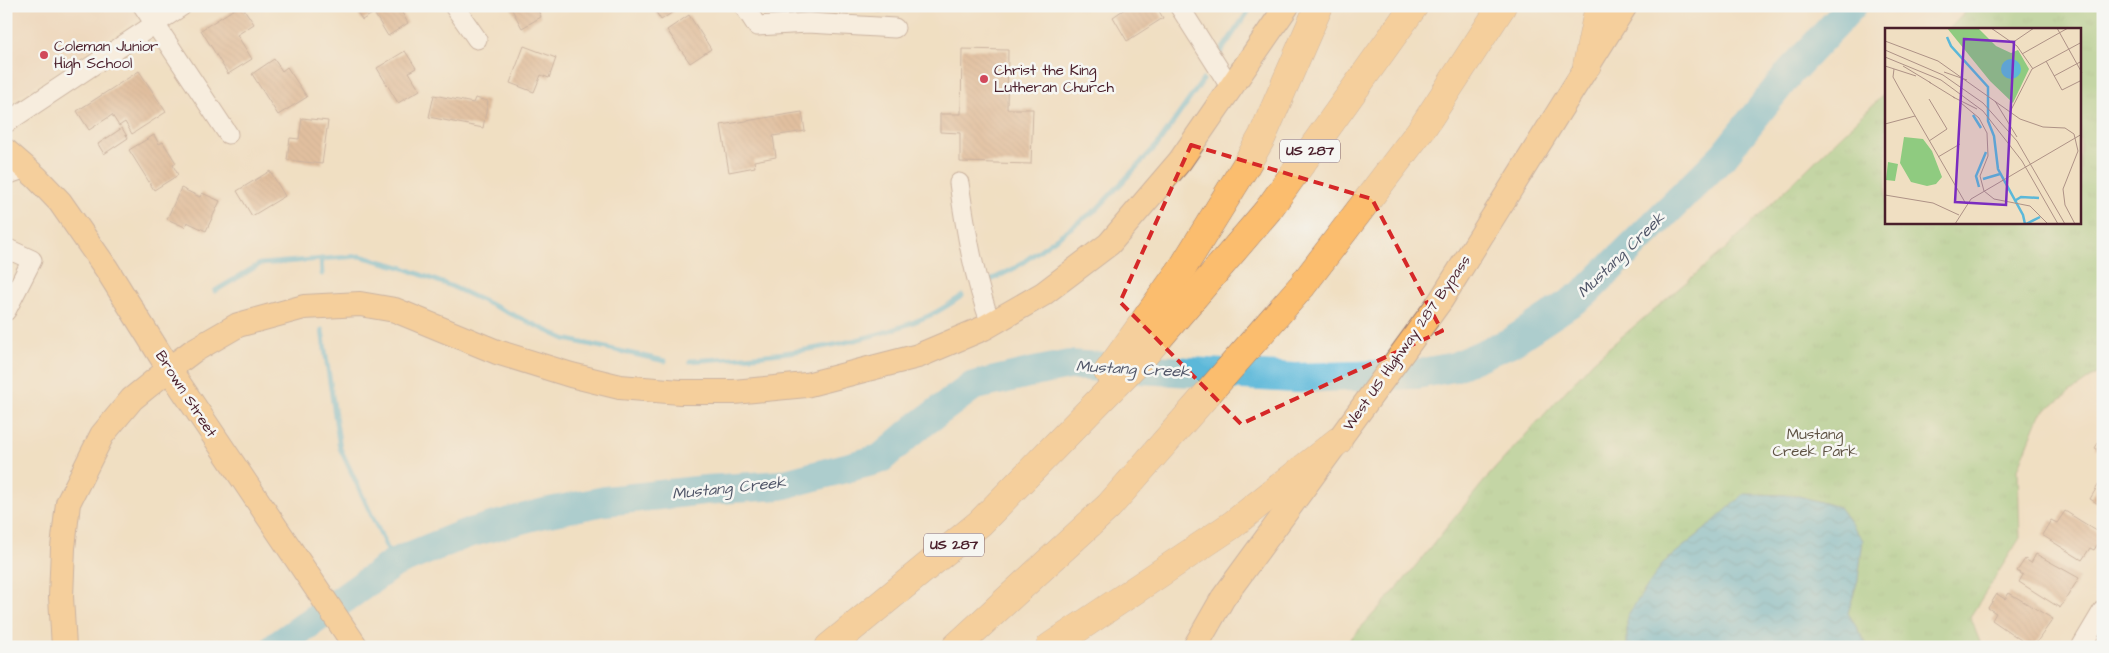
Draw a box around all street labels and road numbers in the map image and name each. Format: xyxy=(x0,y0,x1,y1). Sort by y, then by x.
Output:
road number: US 287 xyxy=(1280,140,1340,162)
street label: West US Highway 287 Bypass xyxy=(1338,251,1477,436)
street label: Brown Street xyxy=(150,347,222,441)
road number: US 287 xyxy=(924,534,984,556)

